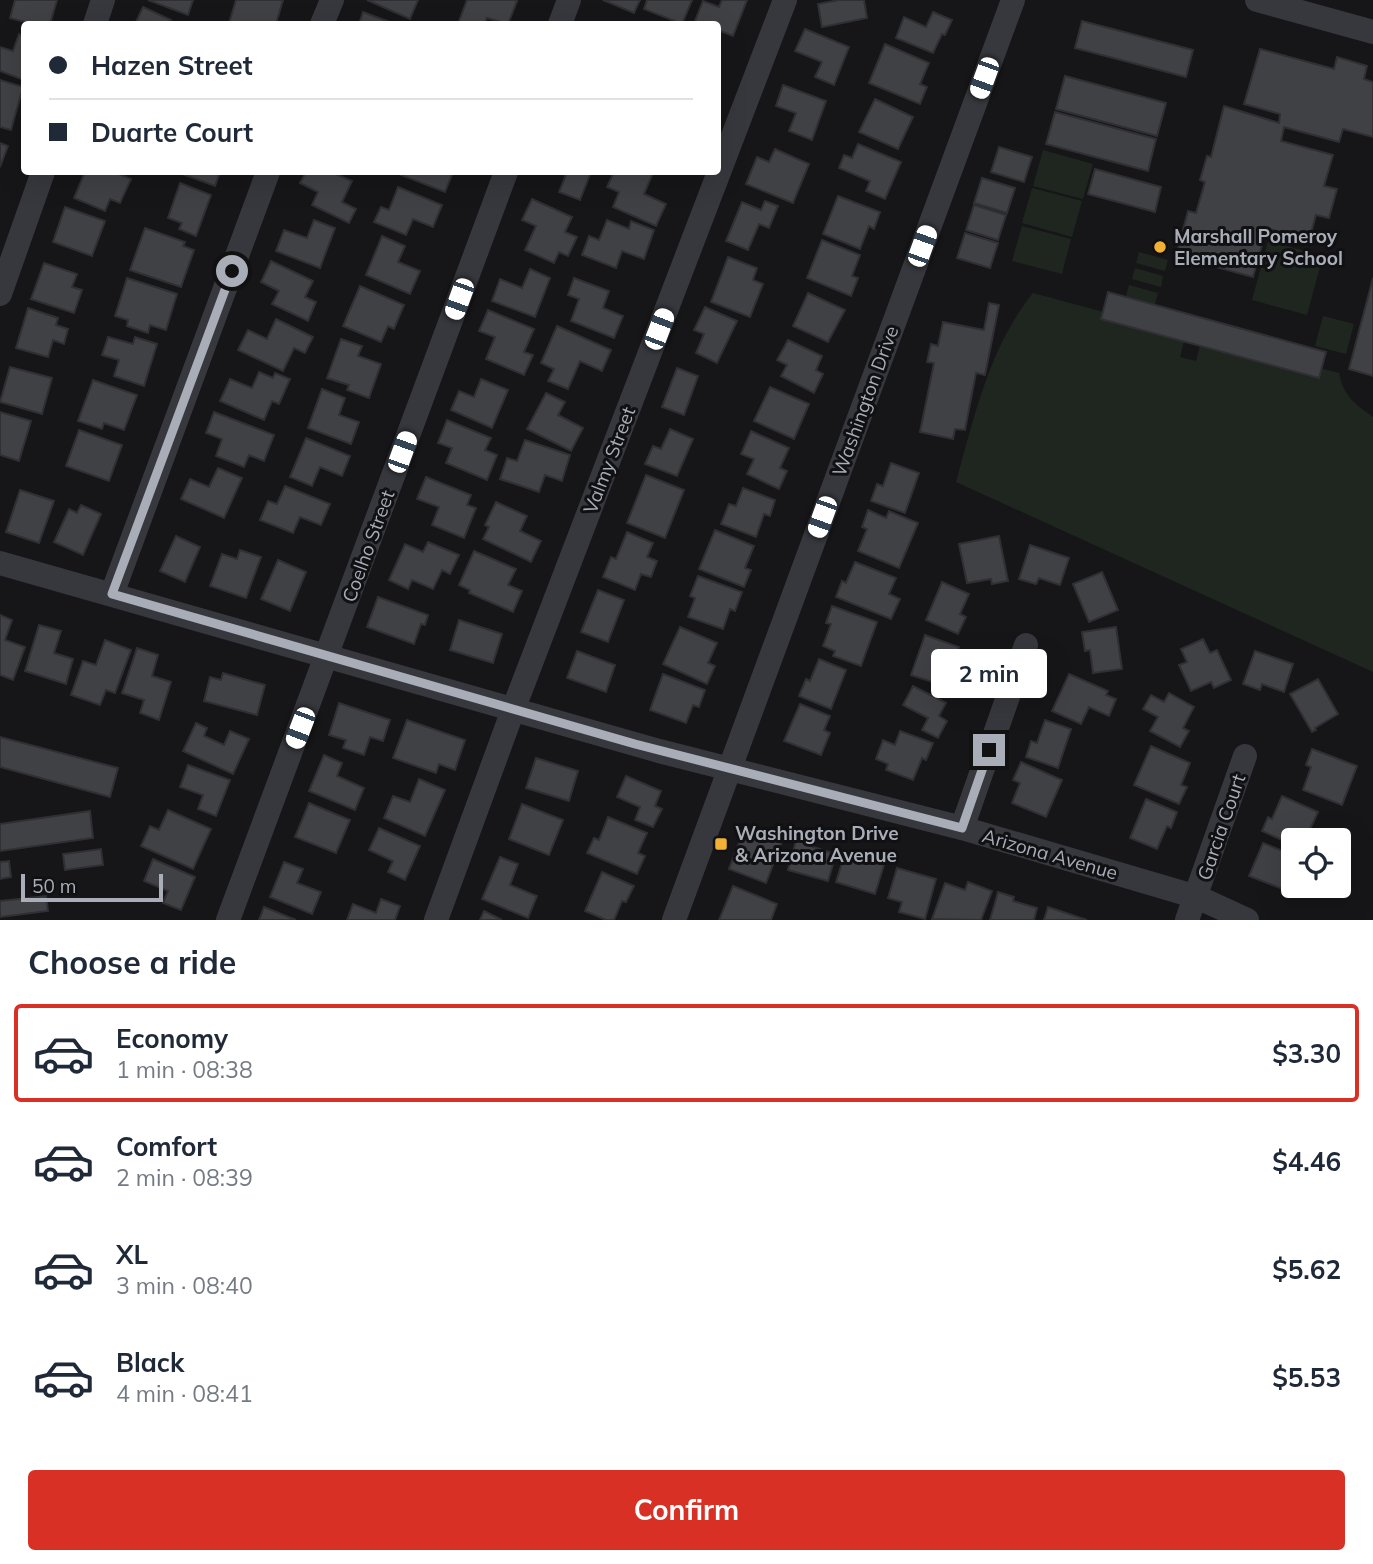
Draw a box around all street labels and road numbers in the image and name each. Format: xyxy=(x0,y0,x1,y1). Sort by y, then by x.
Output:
street label: Washington Drive xyxy=(827,322,903,480)
street label: Valmy Street xyxy=(578,403,640,517)
street label: Coelho Street xyxy=(337,486,399,605)
street label: Garcia Court xyxy=(1192,771,1250,883)
street label: Arizona Avenue xyxy=(980,823,1120,885)

